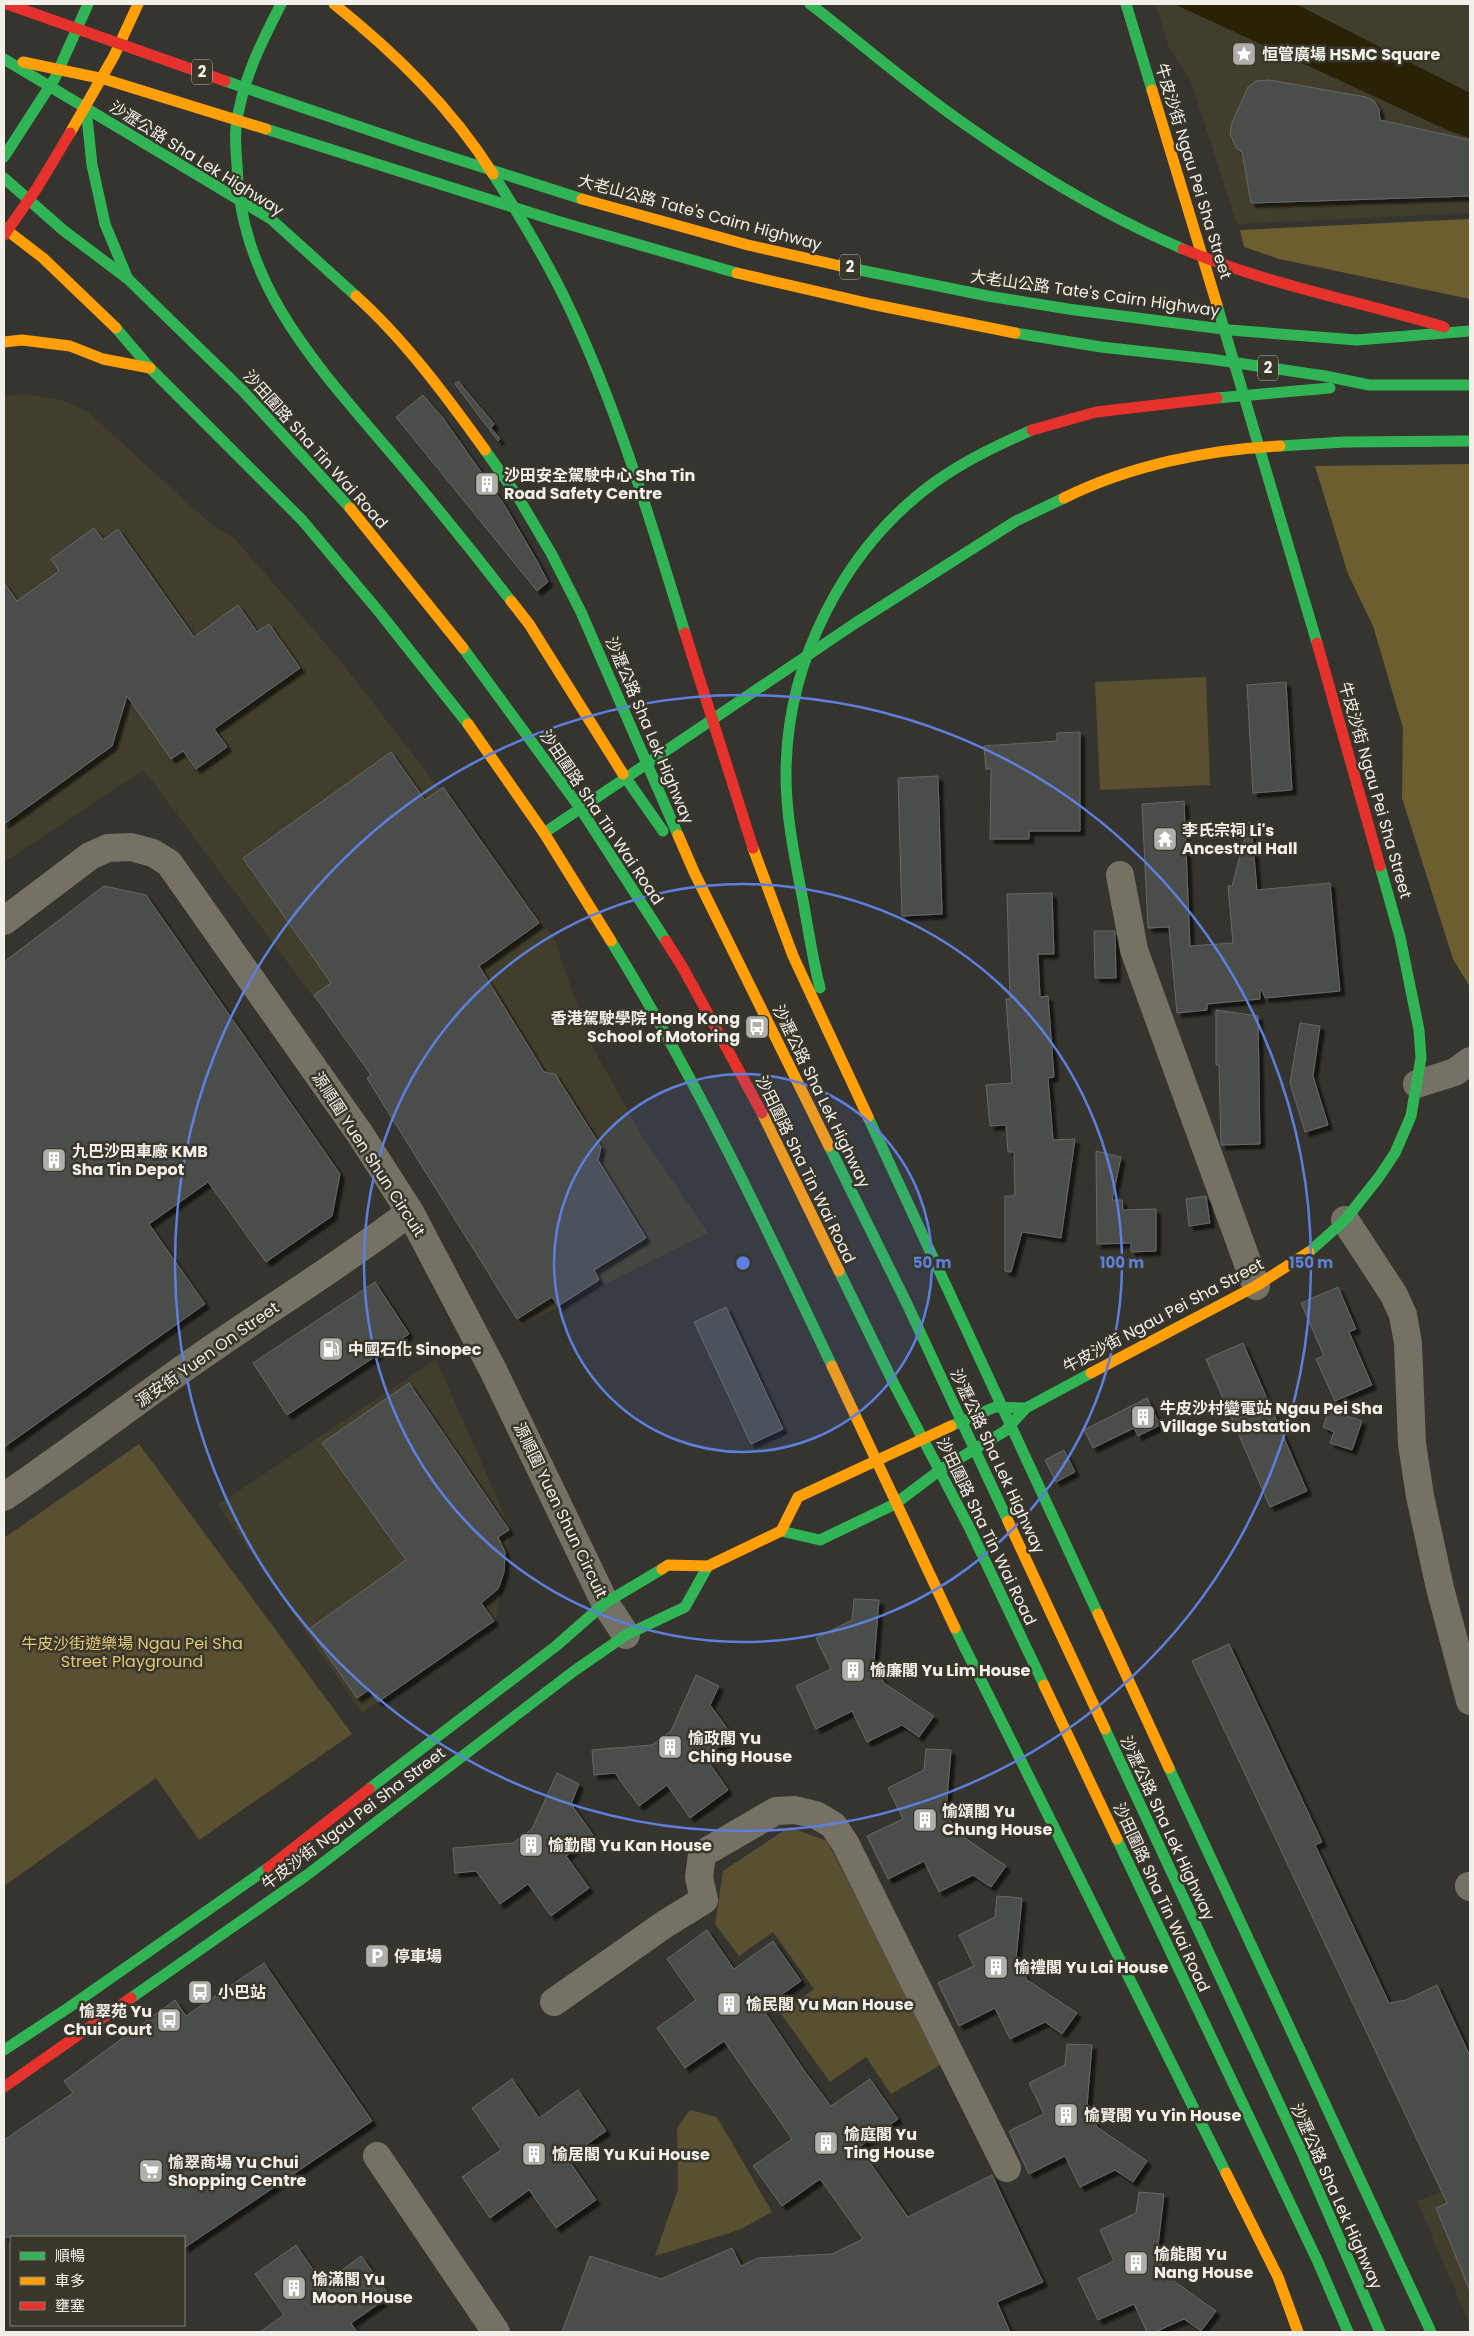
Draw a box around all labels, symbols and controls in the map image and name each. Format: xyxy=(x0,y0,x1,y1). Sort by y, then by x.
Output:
place icon: 恒管廣場 HSMC Square xyxy=(1231,41,1257,67)
place label: 恒管廣場 HSMC Square xyxy=(1262,43,1440,66)
road number: 2 xyxy=(192,60,212,84)
street label: 牛皮沙街 Ngau Pei Sha Street xyxy=(1150,60,1237,282)
street label: 沙瀝公路 Sha Lek Highway xyxy=(105,95,288,222)
street label: 大老山公路 Tate's Cairn Highway xyxy=(576,169,824,256)
road number: 2 xyxy=(840,254,860,280)
street label: 大老山公路 Tate's Cairn Highway xyxy=(969,265,1221,322)
road number: 2 xyxy=(1258,356,1278,380)
street label: 沙田圍路 Sha Tin Wai Road xyxy=(238,365,393,534)
place label: 沙田安全駕駛中心 Sha Tin Road Safety Centre xyxy=(504,464,695,505)
building icon: 沙田安全駕駛中心 Sha Tin Road Safety Centre xyxy=(474,471,500,497)
street label: 沙瀝公路 Sha Lek Highway xyxy=(600,633,699,827)
street label: 牛皮沙街 Ngau Pei Sha Street xyxy=(1334,679,1418,901)
street label: 沙田圍路 Sha Tin Wai Road xyxy=(534,725,669,909)
place label: 李氏宗祠 Li's Ancestral Hall xyxy=(1182,819,1297,860)
temple icon: 李氏宗祠 Li's Ancestral Hall xyxy=(1152,826,1178,852)
street label: 沙瀝公路 Sha Lek Highway xyxy=(767,1001,876,1192)
place label: 香港駕駛學院 Hong Kong School of Motoring xyxy=(551,1007,740,1048)
bus stop icon: 香港駕駛學院 Hong Kong School of Motoring xyxy=(744,1014,770,1040)
street label: 源順圍 Yuen Shun Circuit xyxy=(306,1067,431,1241)
street label: 沙田圍路 Sha Tin Wai Road xyxy=(750,1071,861,1267)
place label: 九巴沙田車廠 KMB Sha Tin Depot xyxy=(72,1140,208,1181)
building icon: 九巴沙田車廠 KMB Sha Tin Depot xyxy=(41,1147,67,1173)
text: 50 m xyxy=(913,1252,951,1273)
street label: 牛皮沙街 Ngau Pei Sha Street xyxy=(1059,1252,1268,1378)
text: 100 m xyxy=(1100,1252,1144,1273)
text: 150 m xyxy=(1289,1252,1333,1273)
centre of rings xyxy=(734,1254,752,1272)
street label: 源安街 Yuen On Street xyxy=(131,1296,284,1413)
fuel station icon: 中國石化 Sinopec xyxy=(318,1336,344,1362)
place label: 中國石化 Sinopec xyxy=(348,1338,482,1361)
street label: 沙瀝公路 Sha Lek Highway xyxy=(945,1365,1051,1557)
place label: 牛皮沙村變電站 Ngau Pei Sha Village Substation xyxy=(1160,1397,1383,1438)
building icon: 牛皮沙村變電站 Ngau Pei Sha Village Substation xyxy=(1130,1404,1156,1430)
street label: 源順圍 Yuen Shun Circuit xyxy=(508,1419,613,1602)
street label: 沙田圍路 Sha Tin Wai Road xyxy=(931,1433,1042,1629)
park label: 牛皮沙街遊樂場 Ngau Pei Sha Street Playground xyxy=(21,1632,243,1673)
building icon: 愉廉閣 Yu Lim House xyxy=(840,1657,866,1683)
place label: 愉廉閣 Yu Lim House xyxy=(870,1659,1031,1682)
place label: 愉政閣 Yu Ching House xyxy=(688,1727,792,1768)
street label: 沙瀝公路 Sha Lek Highway xyxy=(1115,1732,1221,1924)
building icon: 愉政閣 Yu Ching House xyxy=(657,1734,683,1760)
street label: 牛皮沙街 Ngau Pei Sha Street xyxy=(257,1742,450,1895)
street label: 沙田圍路 Sha Tin Wai Road xyxy=(1108,1799,1216,1996)
place label: 愉頌閣 Yu Chung House xyxy=(942,1800,1052,1841)
building icon: 愉頌閣 Yu Chung House xyxy=(912,1807,938,1833)
building icon: 愉勤閣 Yu Kan House xyxy=(518,1832,544,1858)
place label: 愉勤閣 Yu Kan House xyxy=(548,1834,712,1857)
parking icon: 停車場 xyxy=(364,1943,390,1969)
place label: 停車場 xyxy=(394,1945,442,1968)
building icon: 愉禮閣 Yu Lai House xyxy=(983,1954,1009,1980)
place label: 愉禮閣 Yu Lai House xyxy=(1014,1956,1169,1979)
bus stop icon: 小巴站 xyxy=(187,1979,213,2005)
place label: 小巴站 xyxy=(218,1981,266,2004)
building icon: 愉民閣 Yu Man House xyxy=(716,1991,742,2017)
place label: 愉民閣 Yu Man House xyxy=(746,1993,914,2016)
place label: 愉翠苑 Yu Chui Court xyxy=(64,2000,152,2041)
bus stop icon: 愉翠苑 Yu Chui Court xyxy=(156,2007,182,2033)
street label: 沙瀝公路 Sha Lek Highway xyxy=(1285,2100,1388,2293)
building icon: 愉賢閣 Yu Yin House xyxy=(1053,2102,1079,2128)
place label: 愉賢閣 Yu Yin House xyxy=(1084,2104,1242,2127)
place label: 愉庭閣 Yu Ting House xyxy=(844,2123,935,2164)
building icon: 愉庭閣 Yu Ting House xyxy=(813,2130,839,2156)
building icon: 愉居閣 Yu Kui House xyxy=(521,2141,547,2167)
place label: 愉居閣 Yu Kui House xyxy=(552,2143,710,2166)
place label: 愉翠商場 Yu Chui Shopping Centre xyxy=(168,2151,306,2192)
supermarket icon: 愉翠商場 Yu Chui Shopping Centre xyxy=(138,2158,164,2184)
legend xyxy=(10,2236,185,2326)
place label: 愉能閣 Yu Nang House xyxy=(1154,2243,1254,2284)
text: 順暢 xyxy=(55,2245,85,2266)
building icon: 愉能閣 Yu Nang House xyxy=(1123,2250,1149,2276)
place label: 愉滿閣 Yu Moon House xyxy=(312,2268,413,2309)
text: 車多 xyxy=(55,2270,85,2291)
building icon: 愉滿閣 Yu Moon House xyxy=(281,2275,307,2301)
text: 壅塞 xyxy=(55,2295,85,2316)

